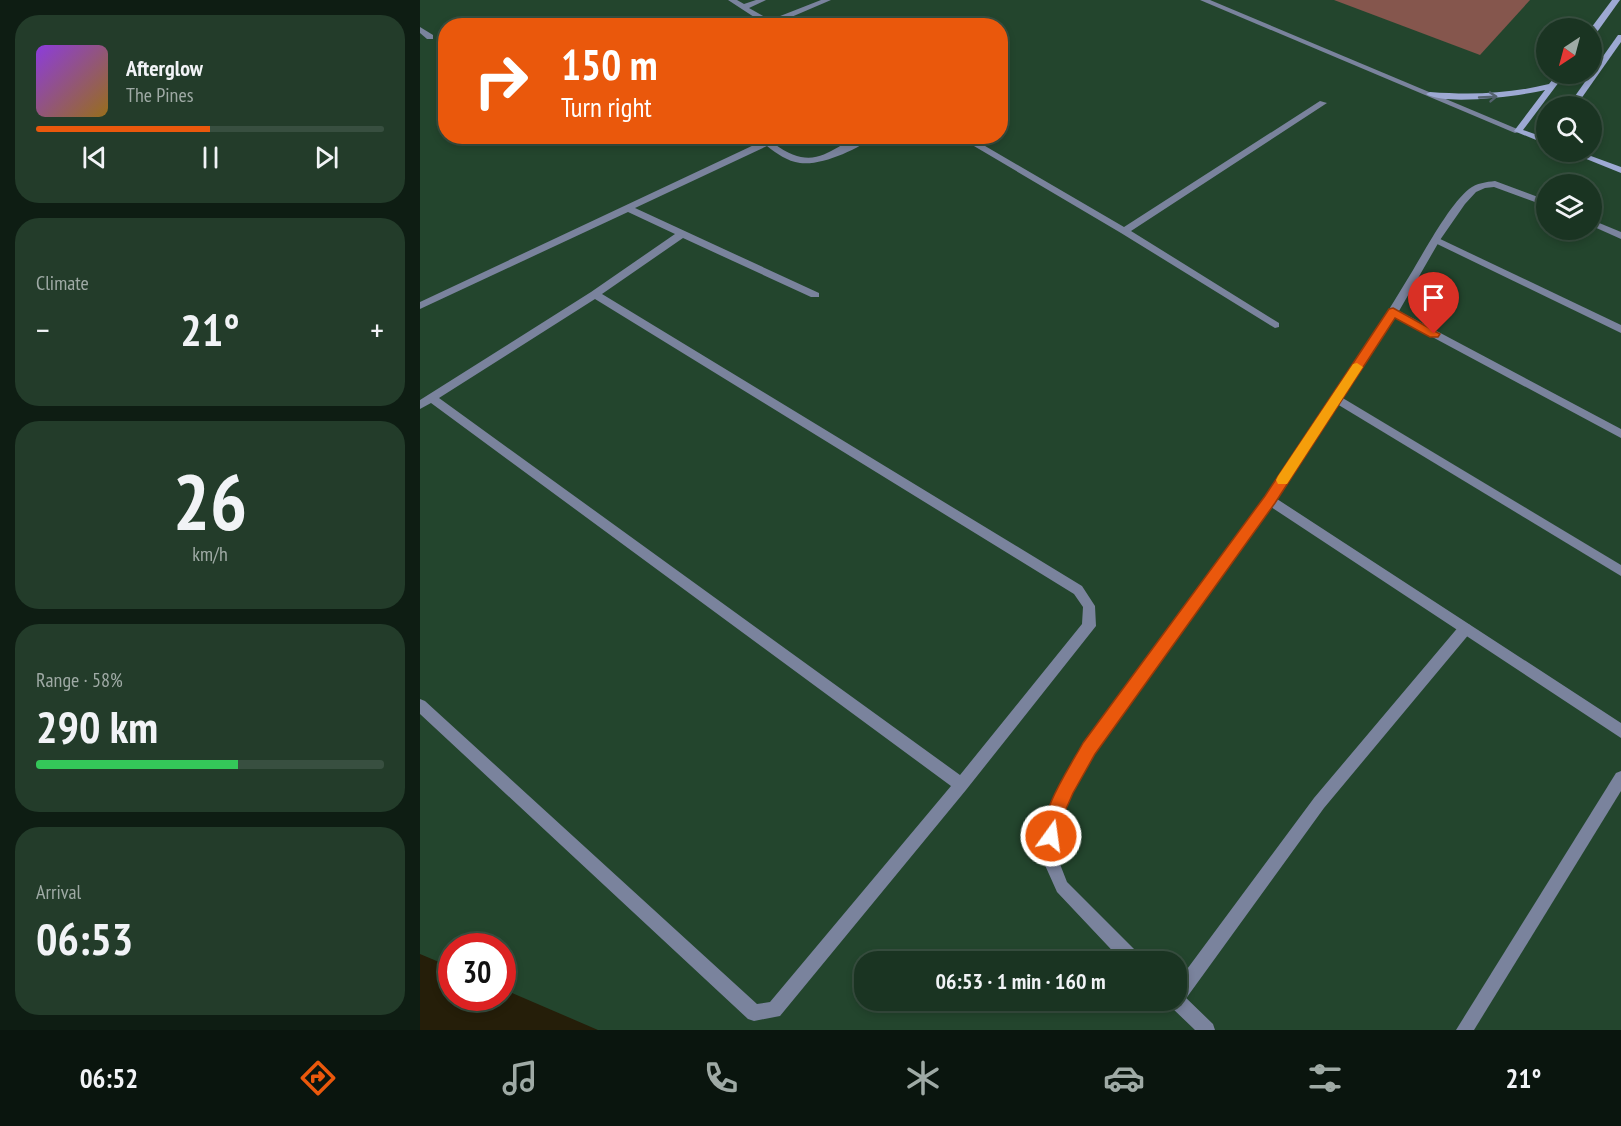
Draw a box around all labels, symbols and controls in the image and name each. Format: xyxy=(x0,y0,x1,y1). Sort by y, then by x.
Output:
north arrow xyxy=(1536,18,1602,84)
map controls xyxy=(1536,18,1602,240)
text: 150 m xyxy=(561,37,658,92)
icon: right xyxy=(462,42,540,120)
text: Afterglow xyxy=(126,54,203,82)
text: The Pines xyxy=(126,82,193,108)
text: Turn right xyxy=(561,90,652,124)
one-way arrow xyxy=(1477,91,1497,102)
button: search xyxy=(1536,96,1602,162)
icon: previous xyxy=(78,141,111,174)
icon: pause xyxy=(194,141,227,174)
icon: next xyxy=(310,141,343,174)
button: layers xyxy=(1536,174,1602,240)
text: Climate xyxy=(36,270,89,296)
pin xyxy=(1408,272,1459,334)
icon: arrive xyxy=(1417,281,1450,314)
text: 21° xyxy=(180,300,240,358)
text: − xyxy=(36,308,50,351)
text: + xyxy=(370,308,384,351)
text: 26 xyxy=(173,451,247,552)
text: km/h xyxy=(192,541,228,567)
text: Range · 58% xyxy=(36,667,123,693)
text: 290 km xyxy=(36,697,158,755)
position arrow xyxy=(1019,804,1083,868)
text: Arrival xyxy=(36,879,81,905)
text: 06:53 xyxy=(36,909,133,967)
speed limit sign: 30 xyxy=(438,933,516,1011)
text: 06:53 · 1 min · 160 m xyxy=(935,967,1106,995)
icon: directions xyxy=(297,1057,339,1099)
icon: music xyxy=(499,1057,541,1099)
icon: phone xyxy=(700,1057,742,1099)
icon: climate xyxy=(902,1057,944,1099)
icon: car xyxy=(1103,1057,1145,1099)
icon: filters xyxy=(1304,1057,1346,1099)
text: 06:52 xyxy=(80,1061,138,1095)
text: 21° xyxy=(1506,1061,1541,1095)

